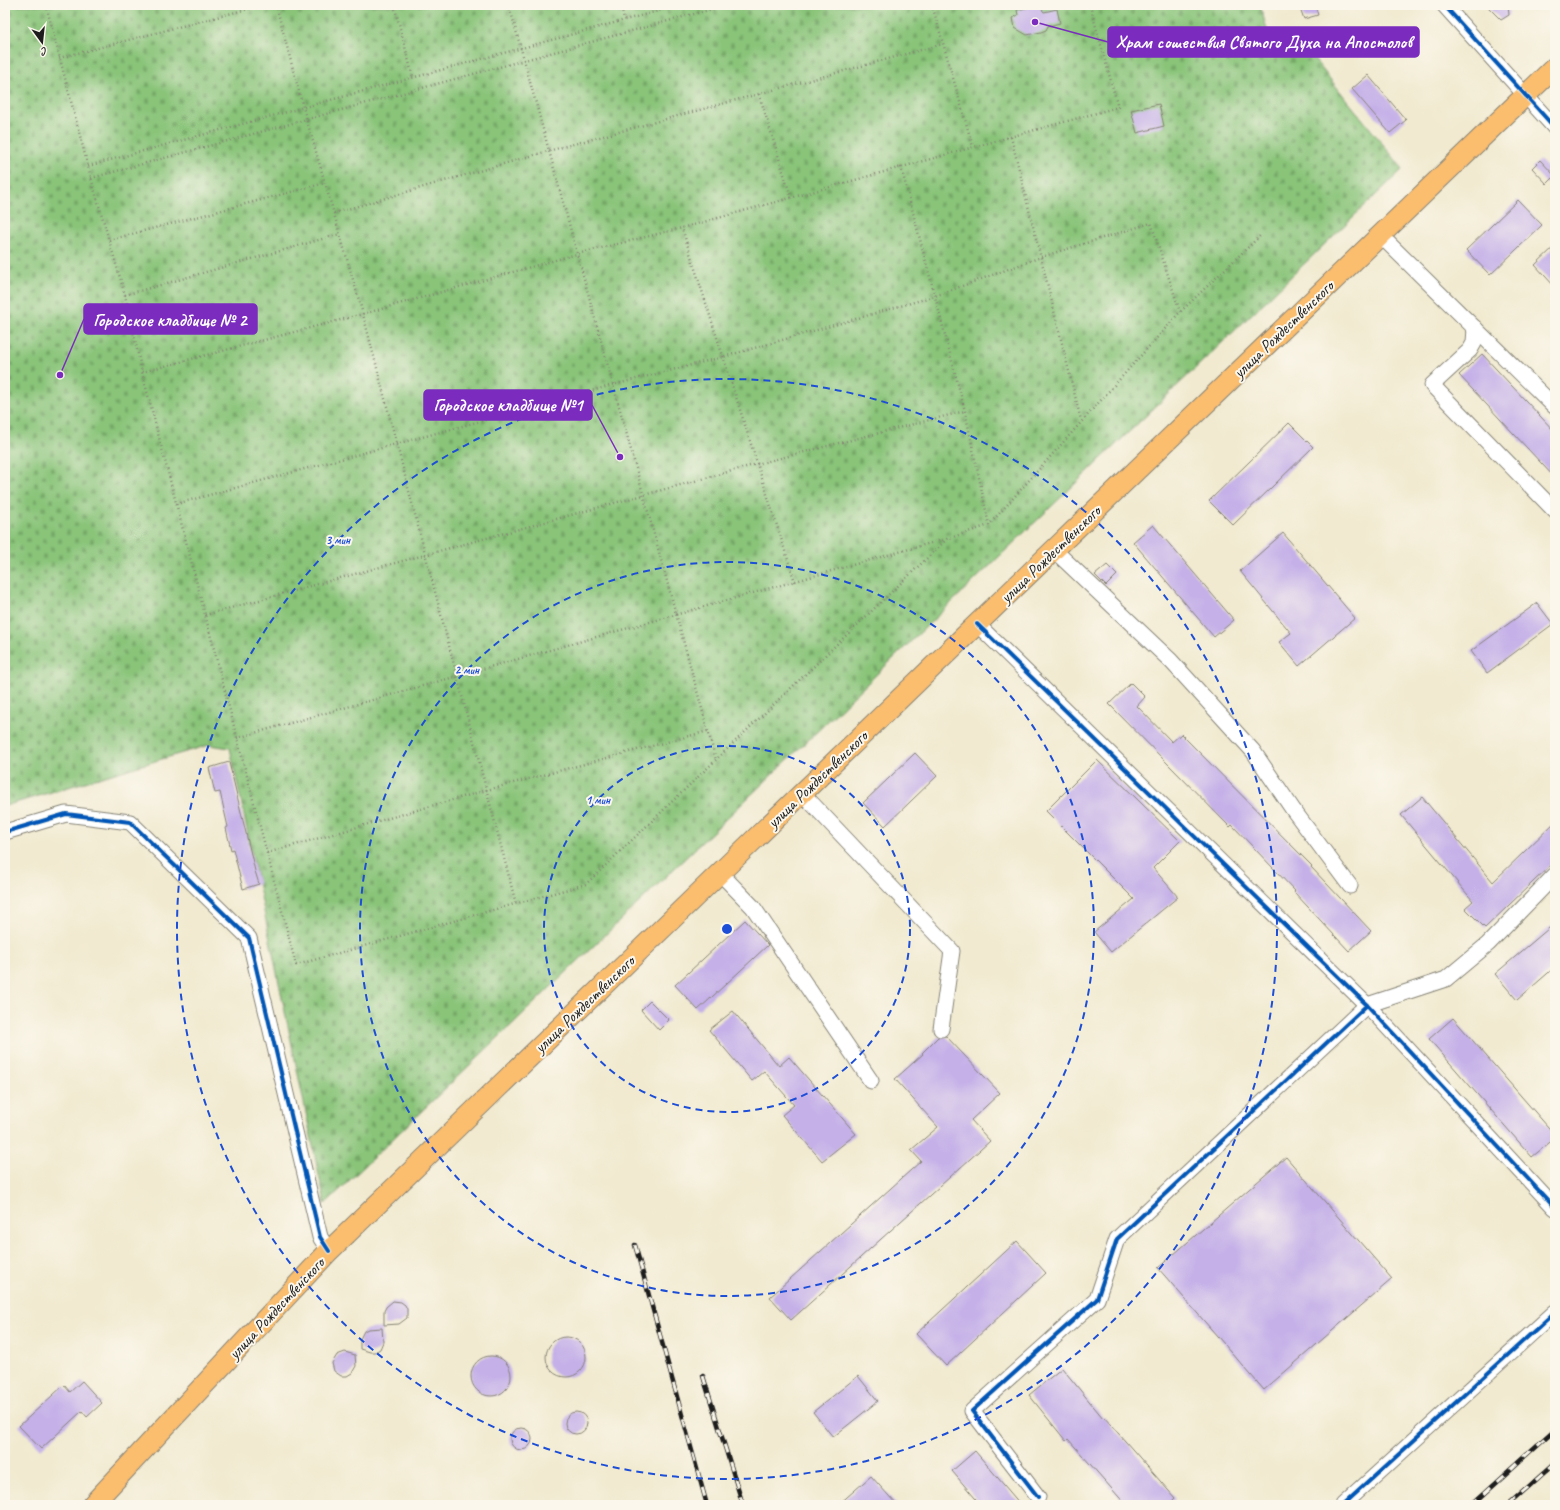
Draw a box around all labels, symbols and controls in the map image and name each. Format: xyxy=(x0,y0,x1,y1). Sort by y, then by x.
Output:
north arrow xyxy=(22,22,62,62)
callout: Храм сошествия Святого Духа на Апостолов xyxy=(1108,27,1419,57)
text: Храм сошествия Святого Духа на Апостолов xyxy=(1116,31,1415,53)
text: С xyxy=(39,44,49,60)
street label: улица Рождественского xyxy=(1228,275,1339,383)
callout: Городское кладбище № 2 xyxy=(84,304,257,334)
text: Городское кладбище № 2 xyxy=(93,309,249,331)
callout: Городское кладбище №1 xyxy=(424,390,592,420)
text: Городское кладбище №1 xyxy=(433,394,584,416)
street label: улица Рождественского xyxy=(995,500,1106,608)
text: 3 мин xyxy=(326,532,351,548)
text: 2 мин xyxy=(455,662,480,678)
street label: улица Рождественского xyxy=(762,725,873,833)
text: 1 мин xyxy=(586,792,611,808)
centre of rings xyxy=(720,922,734,936)
street label: улица Рождественского xyxy=(529,950,640,1058)
street label: улица Рождественского xyxy=(223,1252,330,1364)

